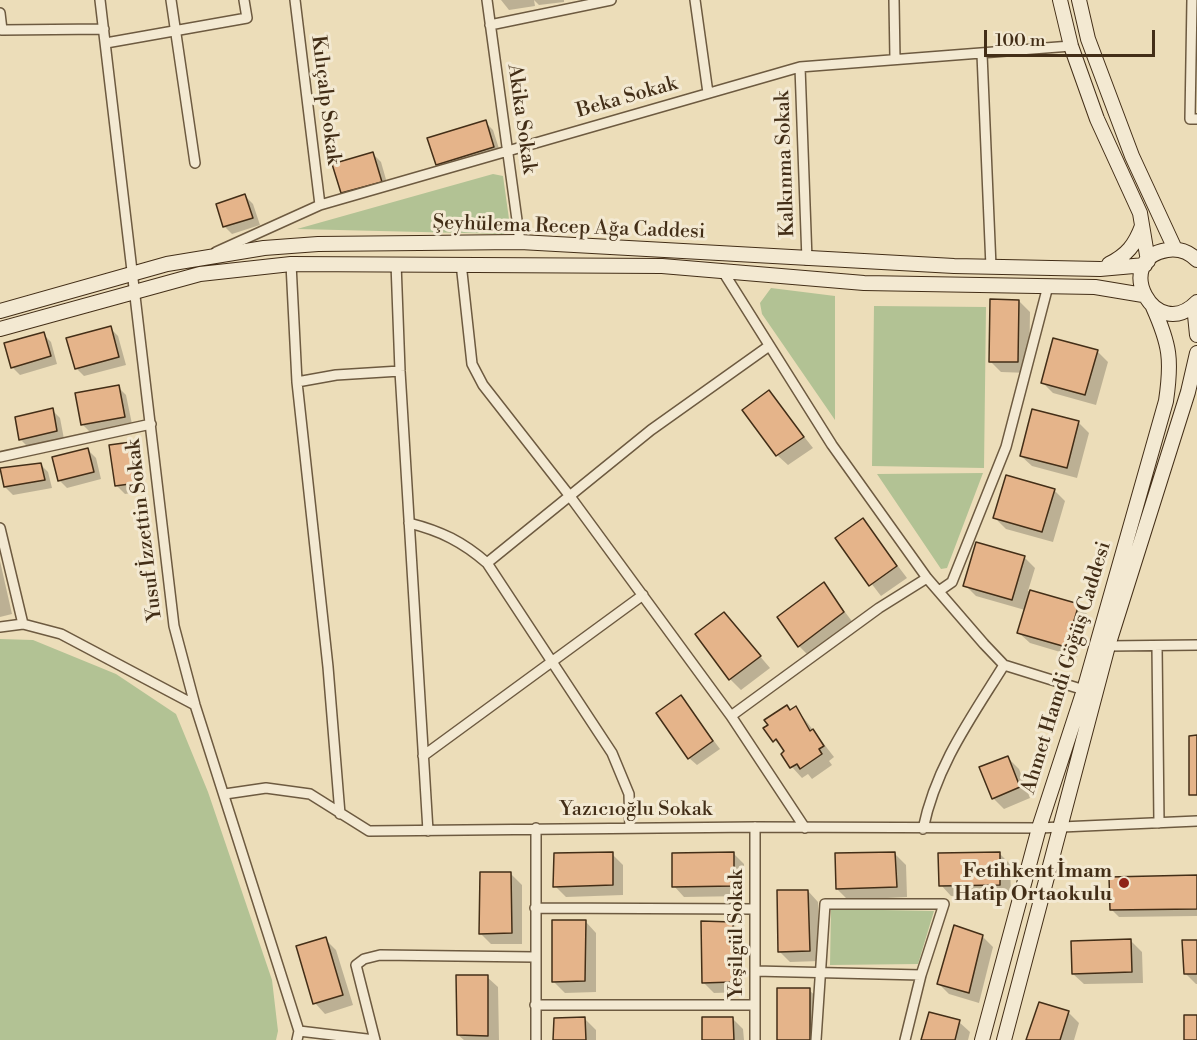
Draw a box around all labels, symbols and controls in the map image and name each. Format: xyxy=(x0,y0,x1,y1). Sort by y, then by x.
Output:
scale bar xyxy=(987,18,1158,56)
text: 100 m xyxy=(995,29,1046,52)
street label: Kılıçalp Sokak xyxy=(305,34,345,166)
street label: Akika Sokak xyxy=(501,63,541,175)
street label: Beka Sokak xyxy=(574,72,680,124)
street label: Kalkınma Sokak xyxy=(771,90,801,238)
street label: Şeyhülema Recep Ağa Caddesi xyxy=(432,211,706,245)
street label: Yusuf İzzettin Sokak xyxy=(122,438,168,622)
street label: Ahmet Hamdi Göğüş Caddesi xyxy=(1017,539,1117,797)
street label: Yazıcıoğlu Sokak xyxy=(560,798,712,822)
place label: Fetihkent İmam Hatip Ortaokulu xyxy=(954,860,1112,907)
street label: Yeşilgül Sokak xyxy=(725,869,749,999)
marker: Fetihkent İmam Hatip Ortaokulu xyxy=(1117,876,1131,890)

